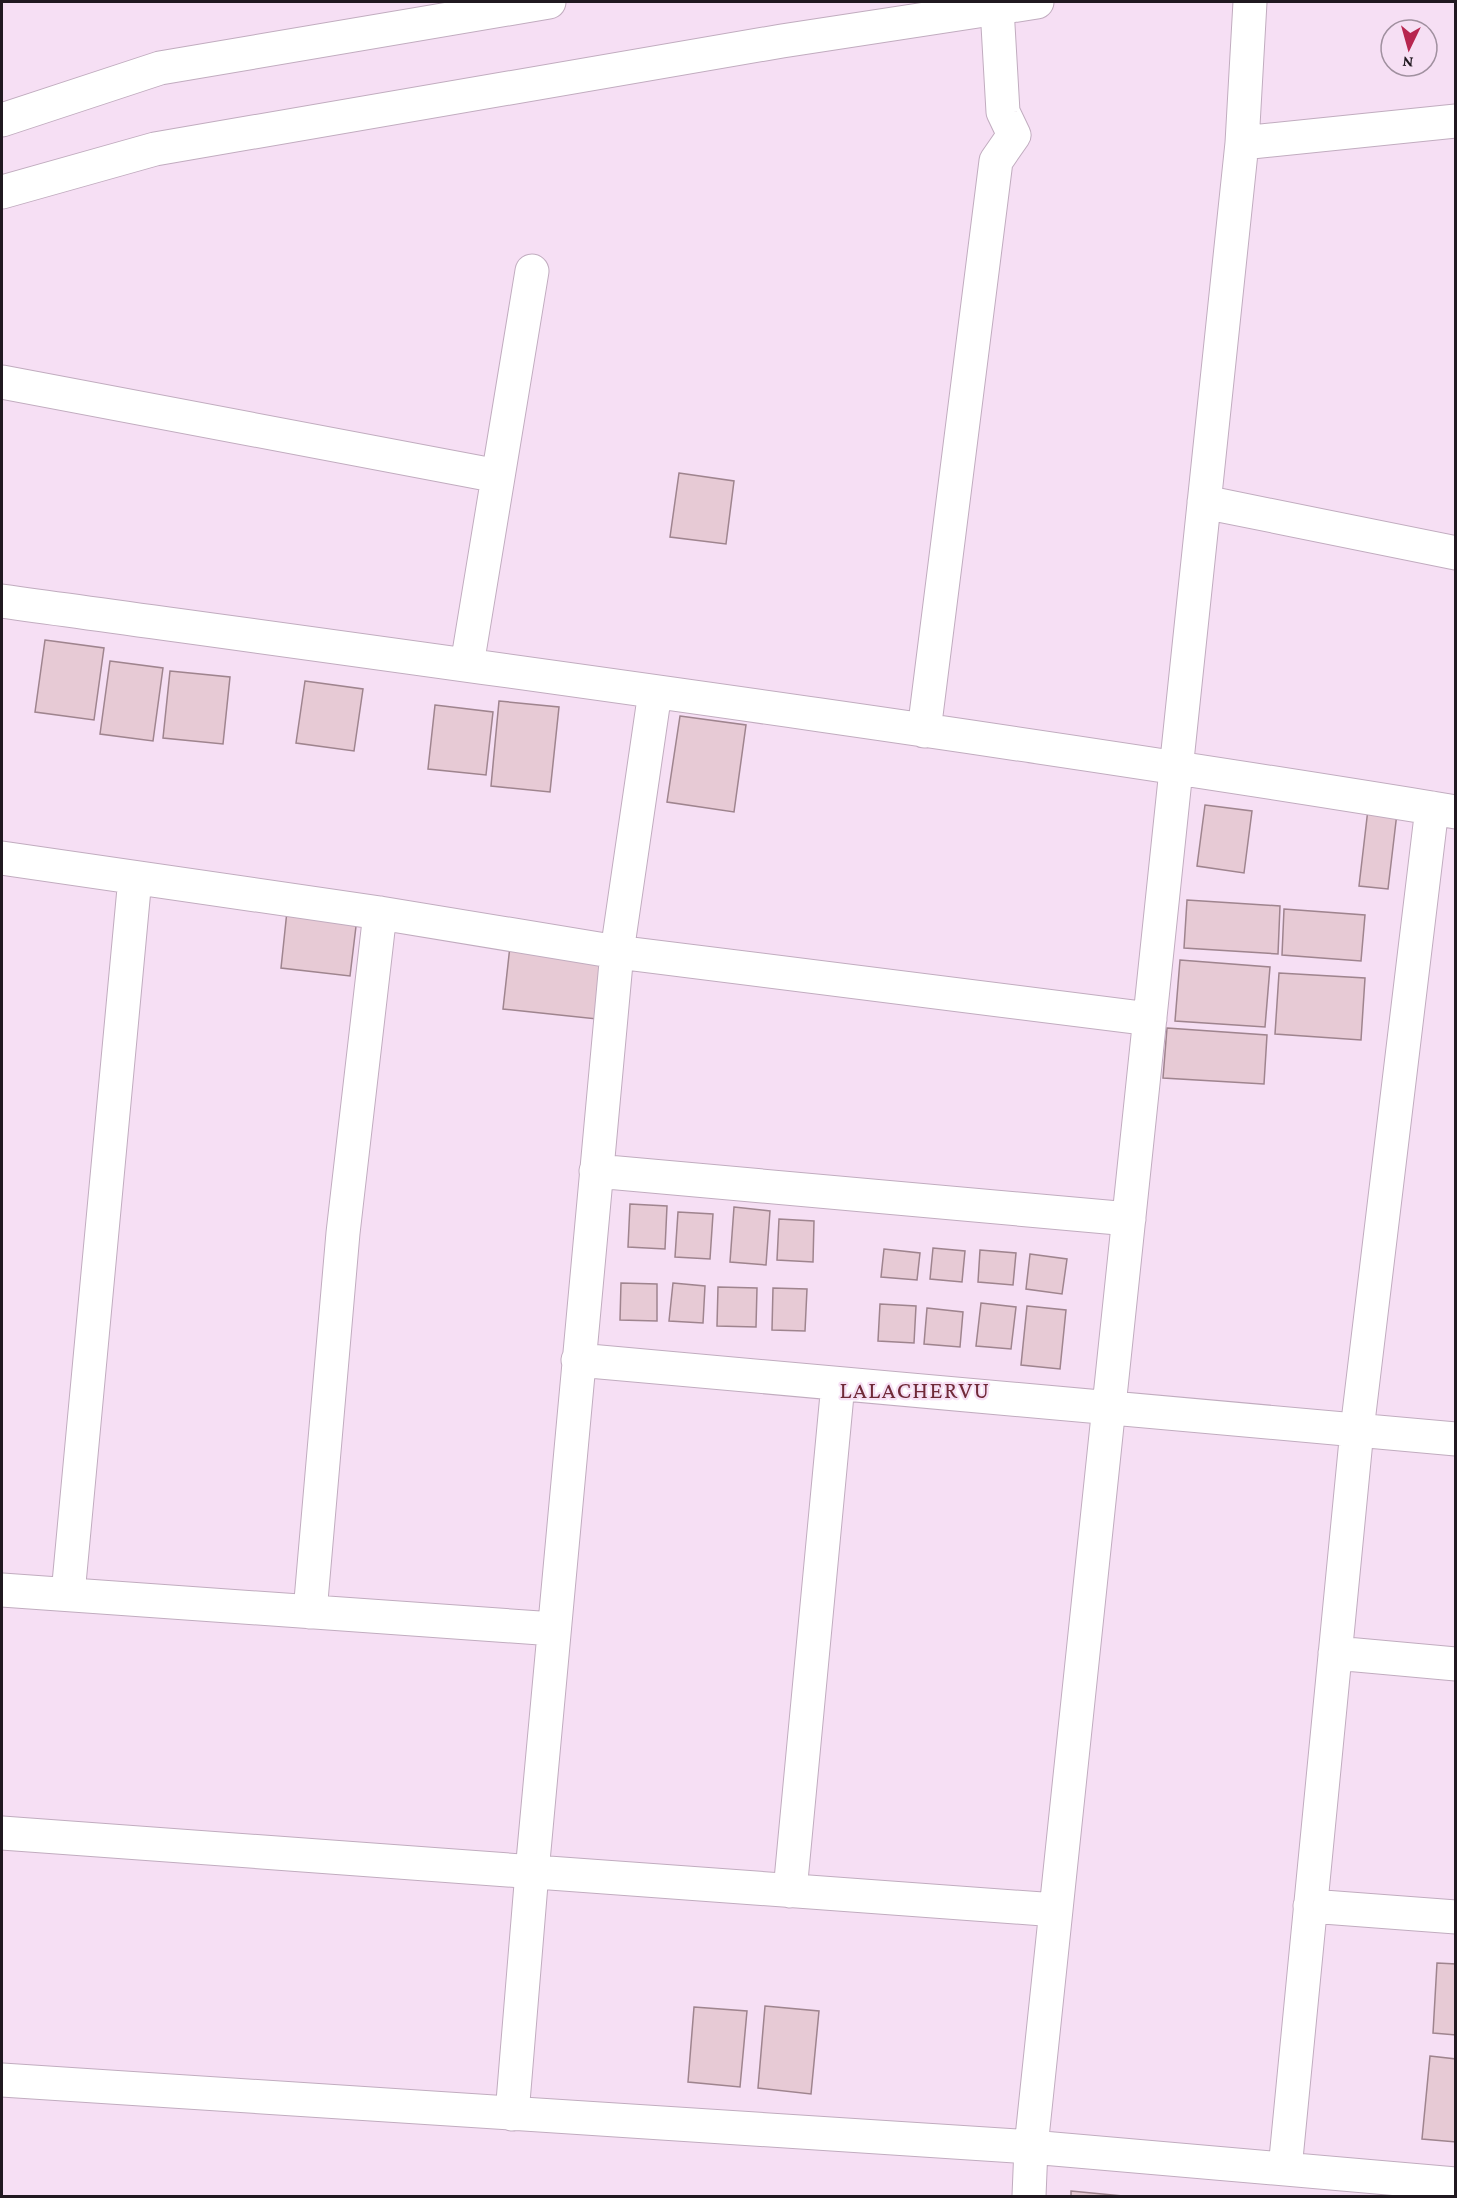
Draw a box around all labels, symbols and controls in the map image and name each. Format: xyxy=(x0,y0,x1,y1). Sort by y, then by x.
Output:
north arrow xyxy=(1379,18,1439,78)
text: N xyxy=(1401,53,1414,71)
district label: LALACHERVU xyxy=(840,1376,990,1403)

